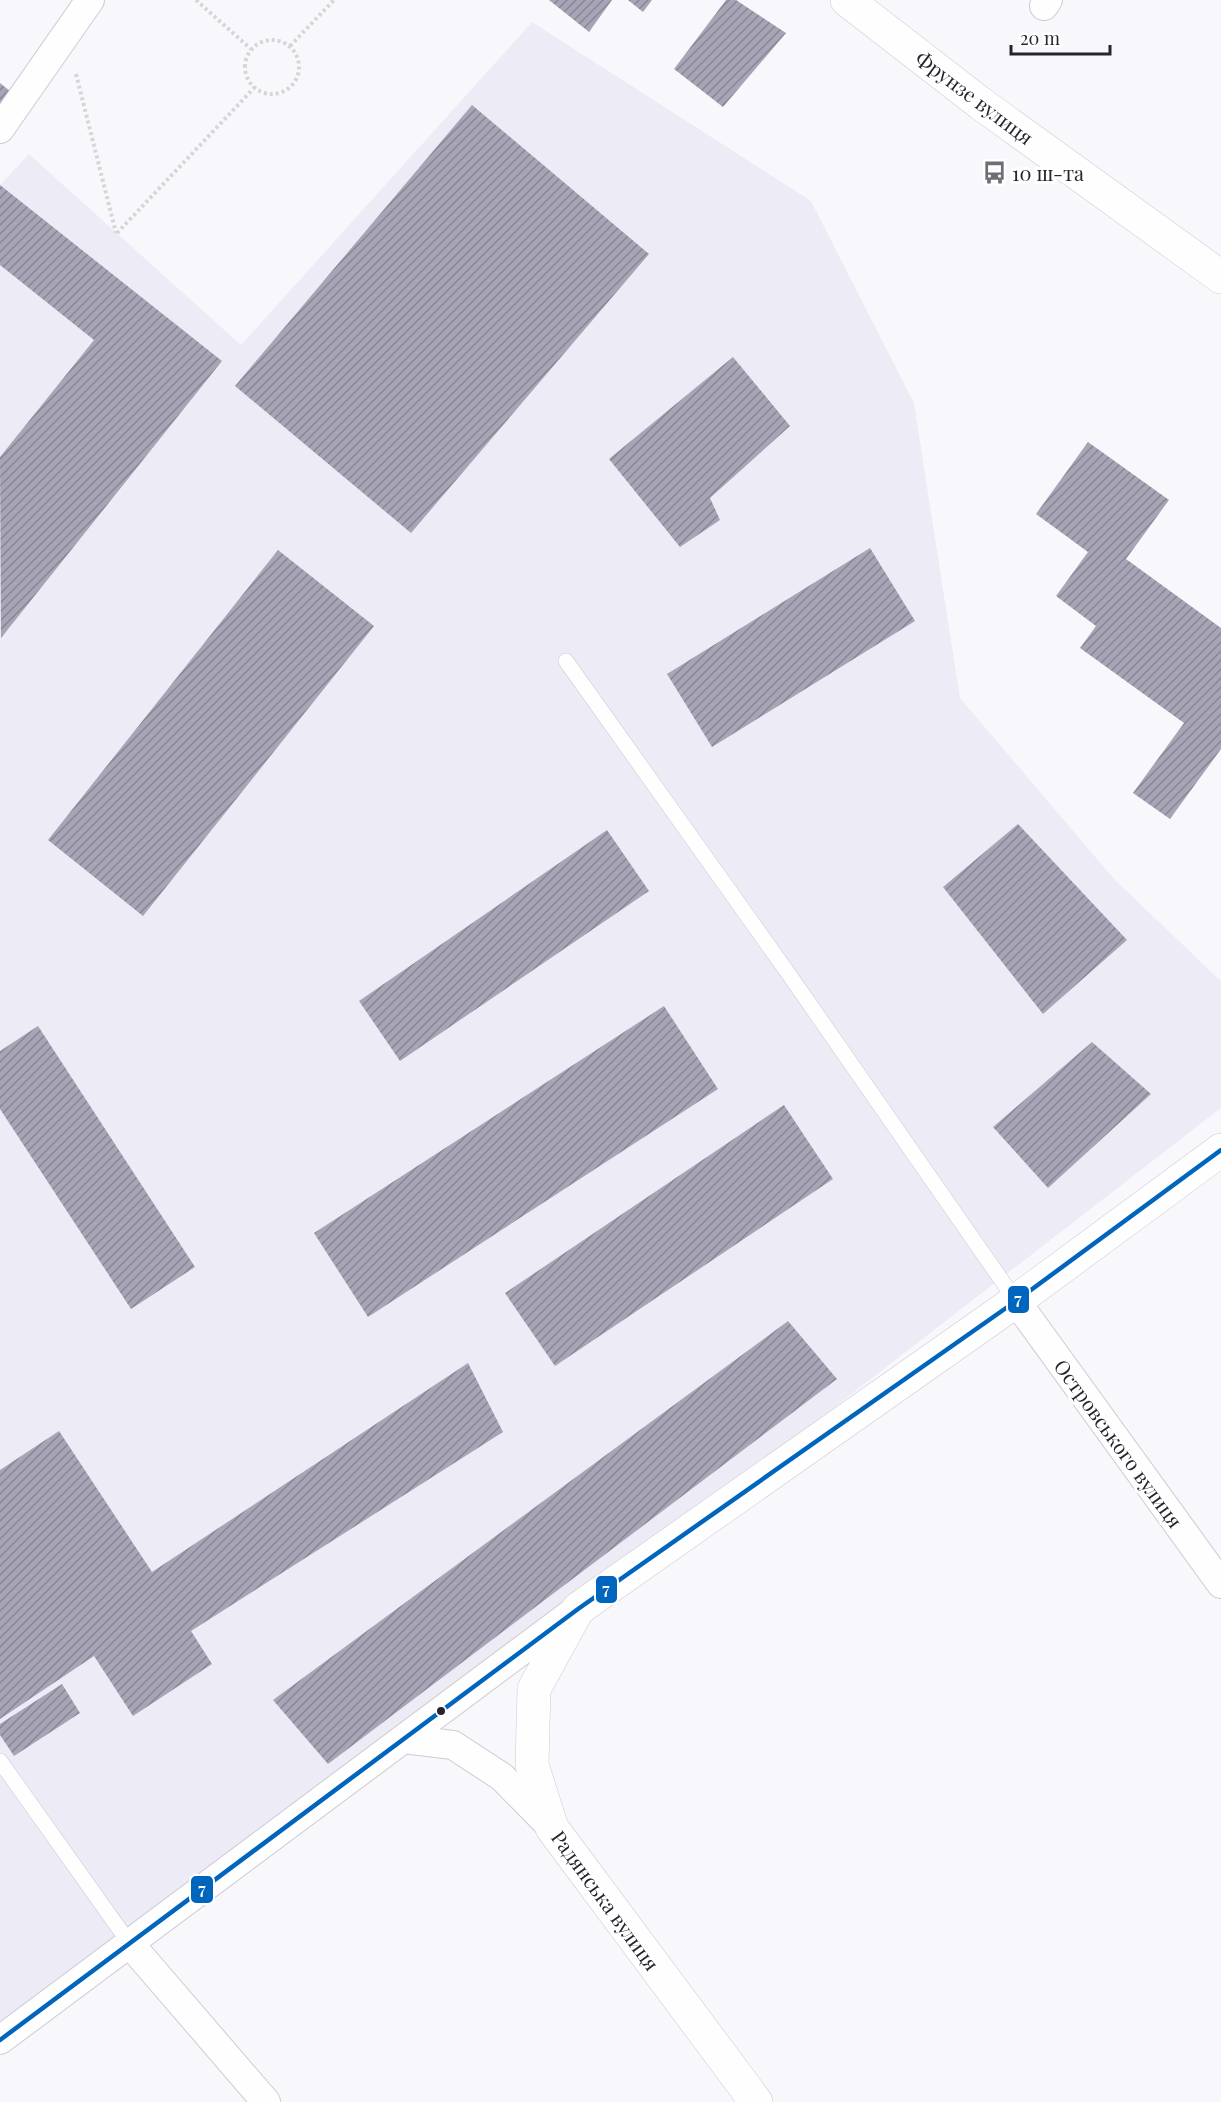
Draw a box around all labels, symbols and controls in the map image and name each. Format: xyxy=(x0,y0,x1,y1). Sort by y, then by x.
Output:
scale bar xyxy=(1011,18,1110,56)
text: 20 m xyxy=(1020,26,1060,50)
street label: Фрунзе вулиця xyxy=(911,44,1039,150)
bus stop icon: 10 ш-та xyxy=(981,159,1007,185)
place label: 10 ш-та xyxy=(1012,159,1084,186)
line badge: 7 xyxy=(1007,1285,1030,1314)
text: 7 xyxy=(1014,1288,1022,1309)
street label: Островського вулиця xyxy=(1049,1353,1189,1533)
line badge: 7 xyxy=(595,1575,618,1604)
text: 7 xyxy=(602,1578,610,1599)
unlabelled marker xyxy=(435,1705,447,1717)
street label: Радянська вулиця xyxy=(546,1825,666,1976)
line badge: 7 xyxy=(190,1875,214,1904)
text: 7 xyxy=(198,1878,206,1899)

